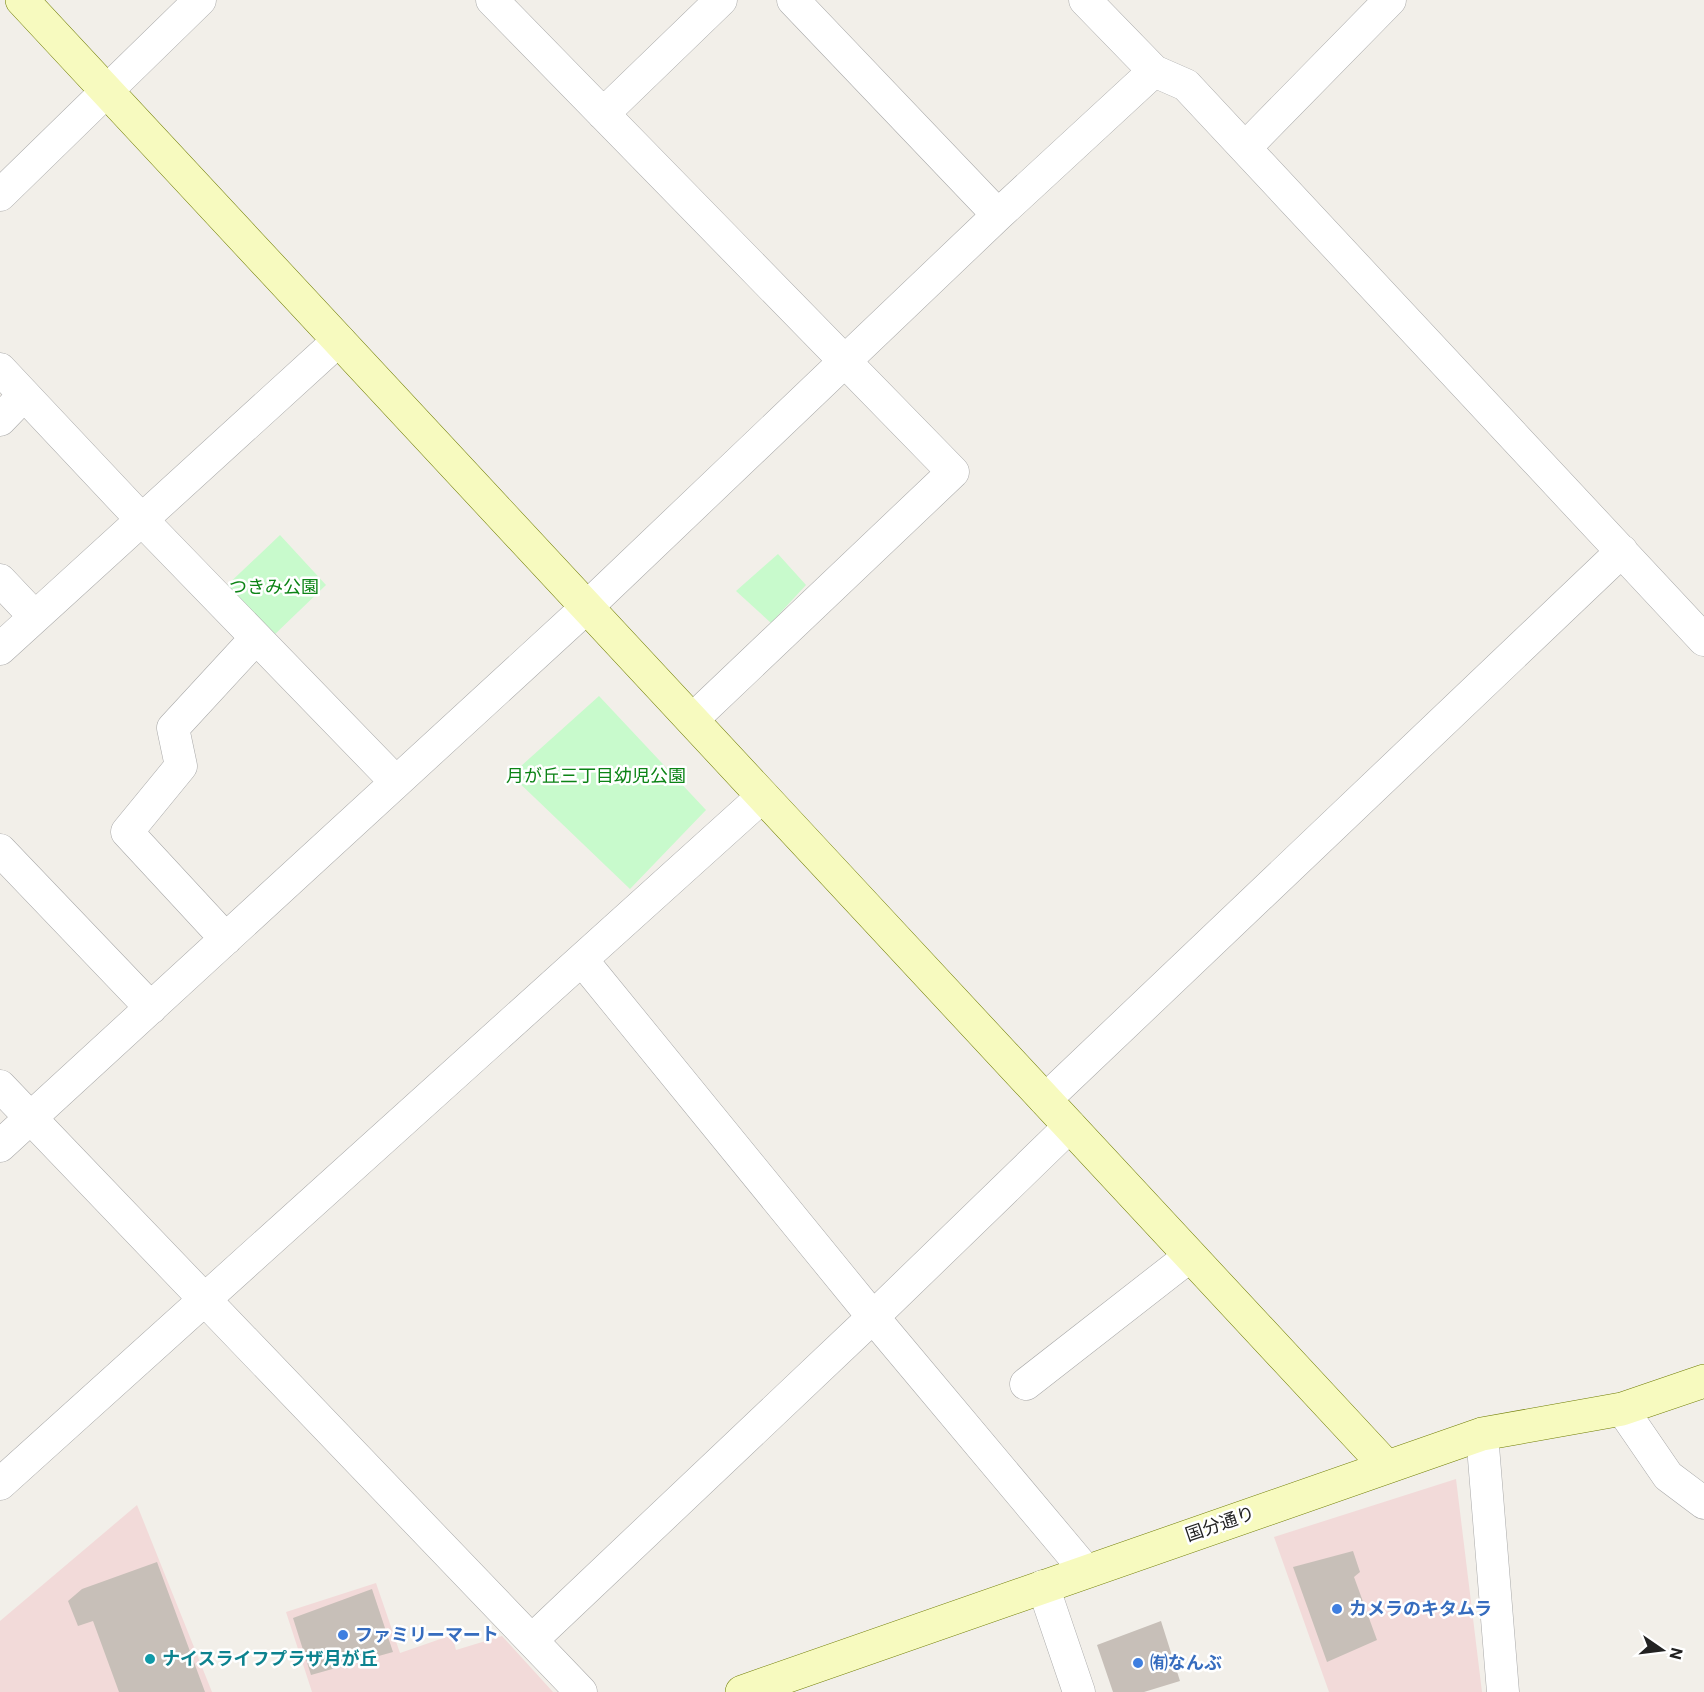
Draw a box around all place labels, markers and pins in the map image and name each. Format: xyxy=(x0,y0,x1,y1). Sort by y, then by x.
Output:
place label: カメラのキタムラ xyxy=(1349,1598,1492,1619)
marker: カメラのキタムラ xyxy=(1330,1602,1344,1616)
place label: ファミリーマート xyxy=(355,1624,499,1645)
marker: ファミリーマート xyxy=(336,1628,350,1642)
place label: ナイスライフプラザ月が丘 xyxy=(162,1648,377,1669)
marker: ナイスライフプラザ月が丘 xyxy=(143,1652,157,1666)
place label: ㈲なんぶ xyxy=(1150,1652,1222,1673)
marker: ㈲なんぶ xyxy=(1131,1656,1145,1670)

